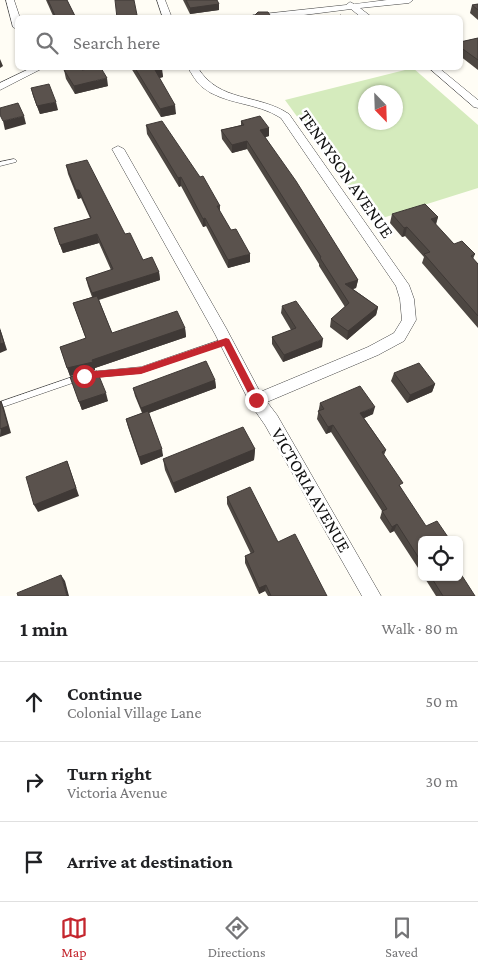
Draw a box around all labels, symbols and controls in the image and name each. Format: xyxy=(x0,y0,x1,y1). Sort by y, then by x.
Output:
search box xyxy=(15,15,463,70)
icon: search xyxy=(33,29,61,57)
text: Search here xyxy=(73,32,160,53)
north arrow xyxy=(358,85,403,130)
street label: TENNYSON AVENUE xyxy=(294,106,398,242)
route start xyxy=(73,365,96,388)
route end xyxy=(245,389,268,412)
street label: VICTORIA AVENUE xyxy=(267,424,355,556)
map controls xyxy=(418,536,463,581)
button: locate xyxy=(418,536,463,581)
text: 1 min xyxy=(20,617,68,641)
text: Walk · 80 m xyxy=(381,620,458,637)
text: Continue xyxy=(67,683,142,704)
icon: ahead xyxy=(20,688,48,716)
text: 50 m xyxy=(426,693,458,710)
text: Colonial Village Lane xyxy=(67,704,201,721)
text: Turn right xyxy=(67,763,152,784)
icon: right xyxy=(20,768,48,796)
text: 30 m xyxy=(426,773,458,790)
text: Victoria Avenue xyxy=(67,784,167,801)
icon: arrive xyxy=(20,848,48,876)
text: Arrive at destination xyxy=(67,851,233,872)
tab: Map xyxy=(60,914,88,960)
tab: Directions xyxy=(208,914,266,960)
tab: Saved xyxy=(385,914,418,960)

